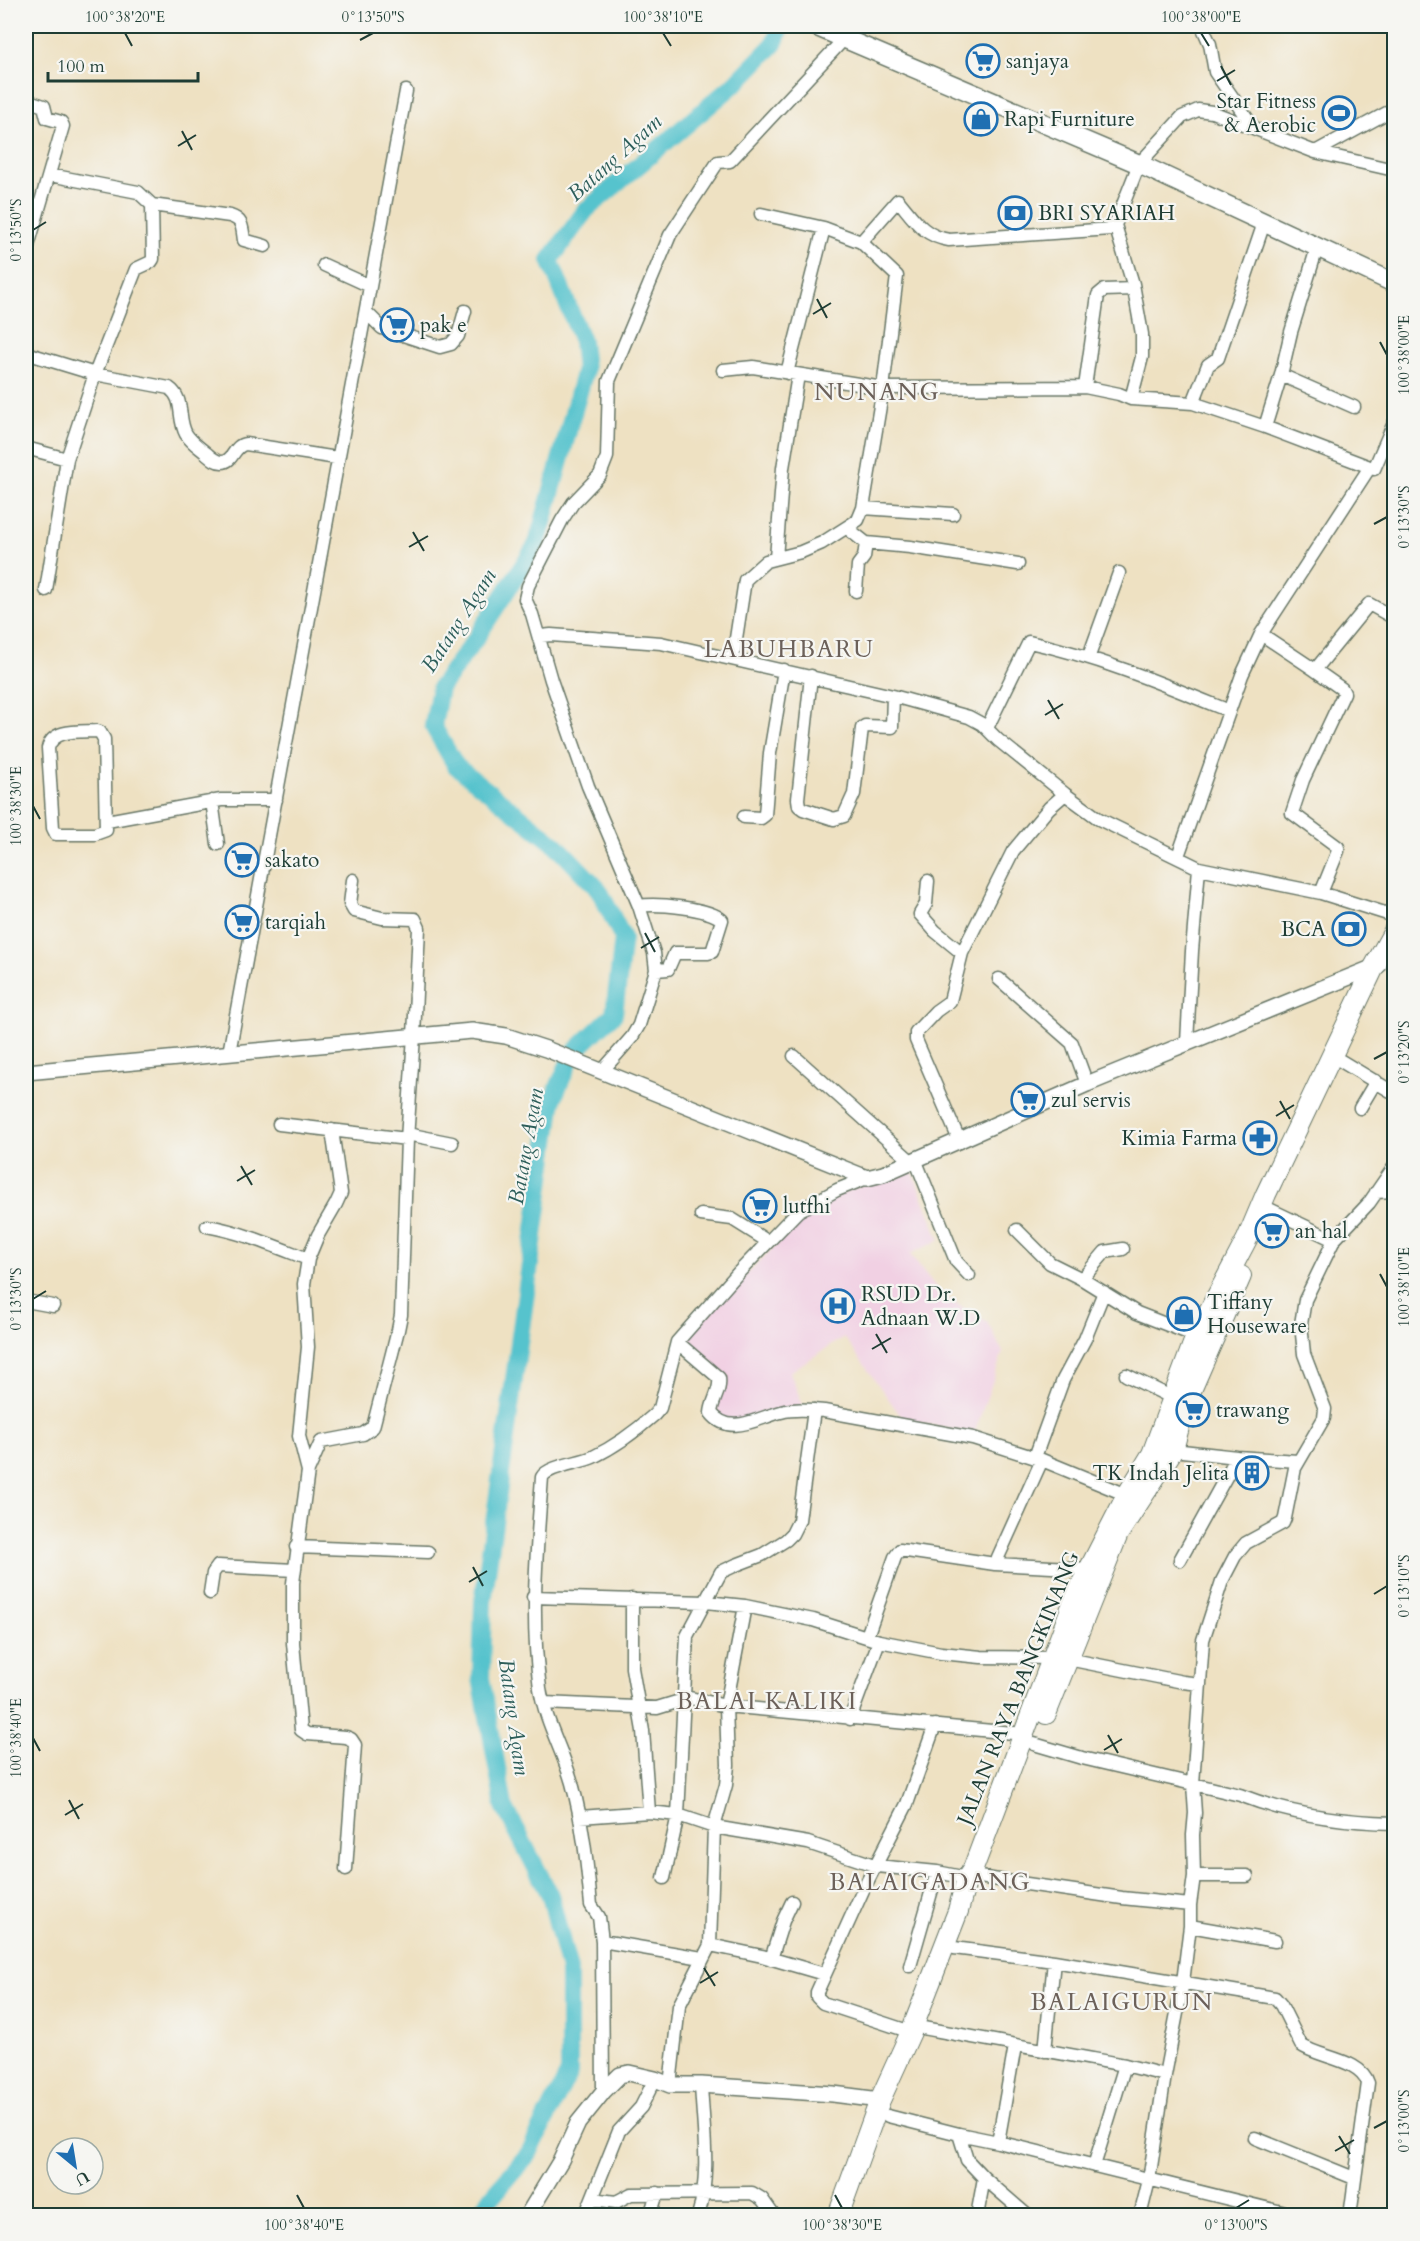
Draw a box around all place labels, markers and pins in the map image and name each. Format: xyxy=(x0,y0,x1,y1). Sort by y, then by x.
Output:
supermarket icon: sanjaya xyxy=(965,43,1001,79)
place label: sanjaya xyxy=(1006,47,1069,76)
place label: Star Fitness & Aerobic xyxy=(1216,87,1316,140)
sports icon: Star Fitness & Aerobic xyxy=(1321,95,1357,131)
shop icon: Rapi Furniture xyxy=(963,101,999,137)
place label: Rapi Furniture xyxy=(1004,105,1135,134)
bank icon: BRI SYARIAH xyxy=(997,195,1033,231)
place label: BRI SYARIAH xyxy=(1038,199,1175,228)
supermarket icon: pak e xyxy=(379,307,415,343)
place label: pak e xyxy=(420,311,467,340)
supermarket icon: sakato xyxy=(224,842,260,878)
place label: sakato xyxy=(265,846,319,875)
supermarket icon: tarqiah xyxy=(224,904,260,940)
place label: tarqiah xyxy=(265,908,327,937)
bank icon: BCA xyxy=(1331,911,1367,947)
place label: BCA xyxy=(1281,915,1326,944)
supermarket icon: zul servis xyxy=(1010,1082,1046,1118)
place label: zul servis xyxy=(1051,1086,1131,1115)
pharmacy icon: Kimia Farma xyxy=(1242,1120,1278,1156)
place label: Kimia Farma xyxy=(1122,1124,1237,1153)
supermarket icon: lutfhi xyxy=(742,1188,778,1224)
place label: lutfhi xyxy=(783,1192,830,1221)
supermarket icon: an hal xyxy=(1254,1213,1290,1249)
place label: an hal xyxy=(1295,1217,1348,1246)
place label: RSUD Dr. Adnaan W.D xyxy=(861,1280,980,1333)
hospital icon: RSUD Dr. Adnaan W.D xyxy=(820,1288,856,1324)
place label: Tiffany Houseware xyxy=(1207,1288,1307,1341)
shop icon: Tiffany Houseware xyxy=(1166,1296,1202,1332)
supermarket icon: trawang xyxy=(1175,1392,1211,1428)
place label: trawang xyxy=(1216,1396,1289,1425)
building icon: TK Indah Jelita xyxy=(1234,1455,1270,1491)
place label: TK Indah Jelita xyxy=(1092,1459,1229,1488)

